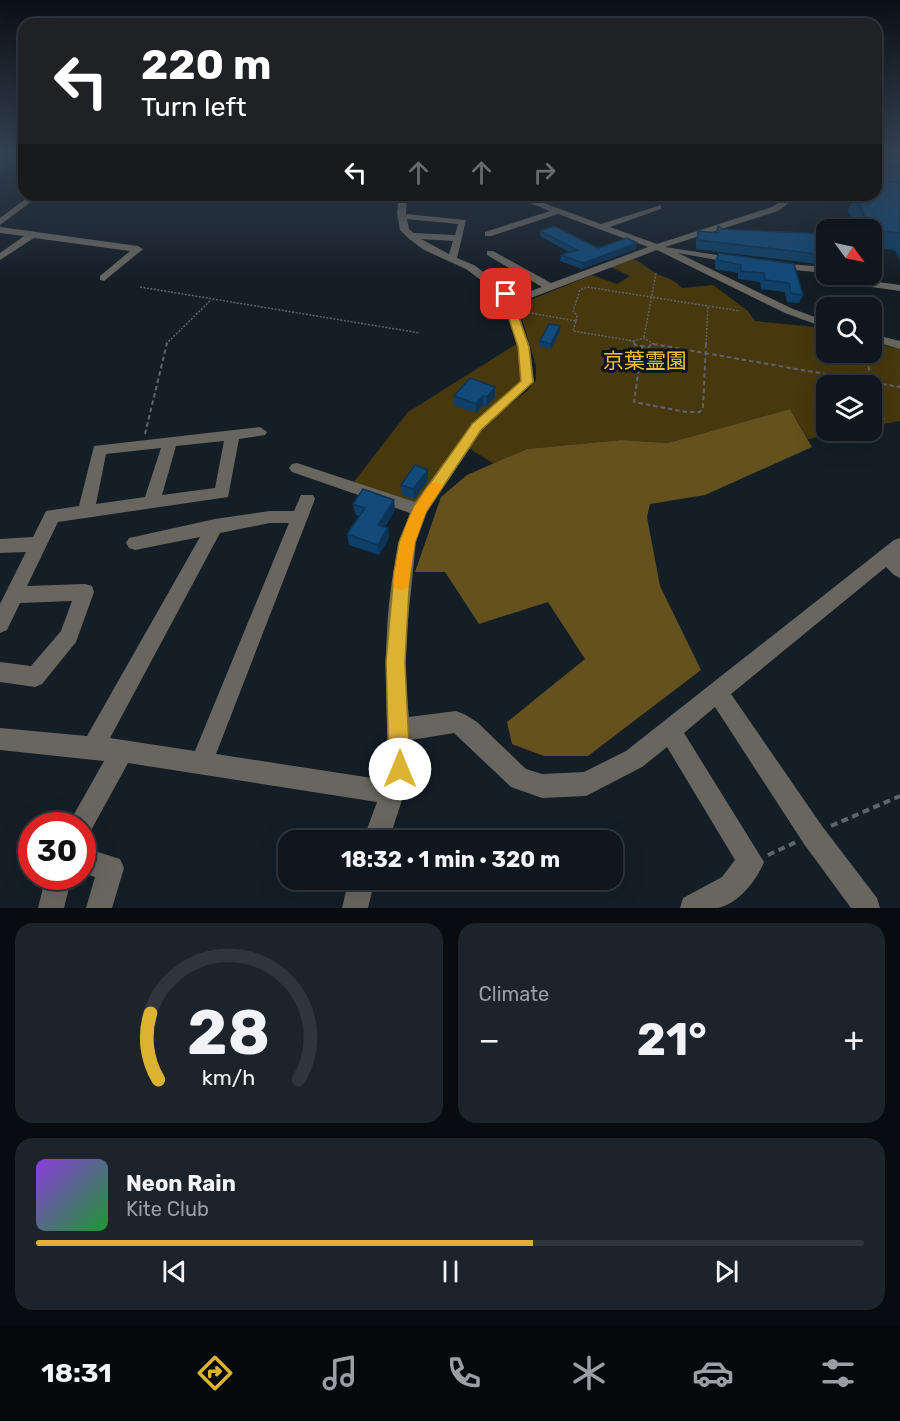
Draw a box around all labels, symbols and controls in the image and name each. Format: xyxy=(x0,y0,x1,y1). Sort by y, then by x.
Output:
text: 220 m xyxy=(141,40,272,90)
icon: left xyxy=(42,42,120,120)
text: Turn left xyxy=(141,91,246,123)
icon: left xyxy=(339,156,372,189)
icon: ahead xyxy=(402,156,435,189)
icon: ahead xyxy=(465,156,498,189)
icon: right xyxy=(528,156,561,189)
north arrow xyxy=(816,219,882,285)
map controls xyxy=(816,219,882,441)
pin xyxy=(480,268,531,319)
icon: arrive xyxy=(489,277,522,310)
button: search xyxy=(816,297,882,363)
park label: 京葉霊園 xyxy=(603,348,687,373)
button: layers xyxy=(816,375,882,441)
position arrow xyxy=(368,737,432,801)
speed limit sign: 30 xyxy=(18,812,96,890)
text: 18:32 · 1 min · 320 m xyxy=(341,846,560,873)
text: Climate xyxy=(479,982,549,1006)
text: 28 xyxy=(187,996,270,1070)
text: 21° xyxy=(637,1013,707,1066)
text: − xyxy=(479,1020,500,1059)
text: + xyxy=(843,1020,864,1059)
text: km/h xyxy=(202,1065,256,1090)
text: Neon Rain xyxy=(126,1170,236,1197)
text: Kite Club xyxy=(126,1197,209,1221)
icon: previous xyxy=(158,1255,191,1288)
icon: pause xyxy=(434,1255,467,1288)
icon: next xyxy=(710,1255,743,1288)
icon: directions xyxy=(194,1352,236,1394)
icon: music xyxy=(319,1352,361,1394)
icon: phone xyxy=(443,1352,485,1394)
icon: climate xyxy=(568,1352,610,1394)
icon: car xyxy=(692,1352,734,1394)
icon: filters xyxy=(817,1352,859,1394)
text: 18:31 xyxy=(41,1357,112,1389)

